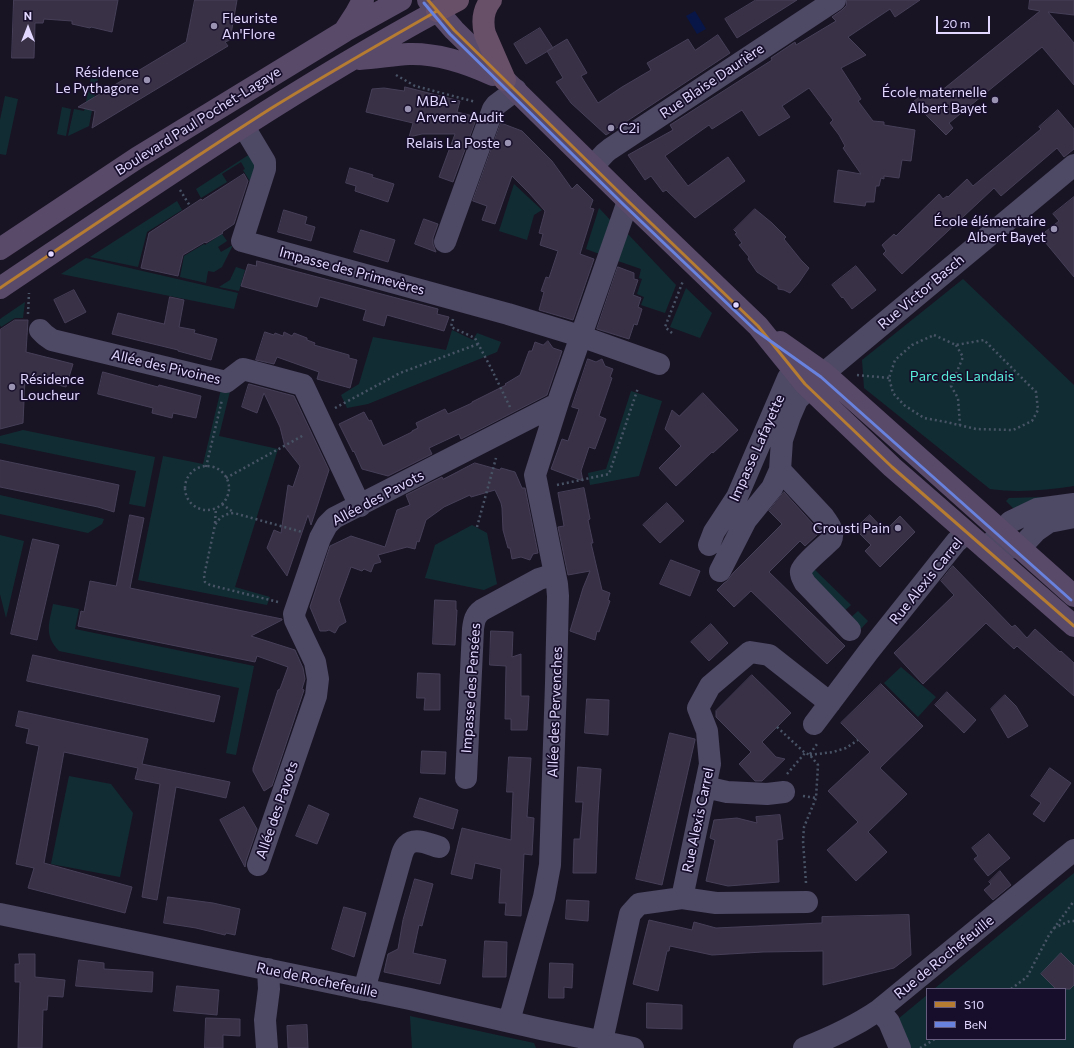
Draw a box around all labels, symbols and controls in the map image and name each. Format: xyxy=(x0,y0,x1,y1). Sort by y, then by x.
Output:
north arrow xyxy=(8,8,48,48)
scale bar xyxy=(938,8,992,34)
text: N xyxy=(24,9,32,22)
place label: Fleuriste An'Flore xyxy=(222,10,277,42)
text: 20 m xyxy=(943,16,970,30)
marker: Fleuriste An'Flore xyxy=(209,21,219,31)
street label: Rue Blaise Daurière xyxy=(657,40,767,122)
street label: Boulevard Paul Pochet-Lagaye xyxy=(112,63,284,179)
place label: Résidence Le Pythagore xyxy=(55,64,139,96)
marker: Résidence Le Pythagore xyxy=(142,75,152,85)
place label: École maternelle Albert Bayet xyxy=(882,84,987,116)
place label: MBA - Arverne Audit xyxy=(416,93,504,126)
marker: École maternelle Albert Bayet xyxy=(990,95,1000,105)
marker: MBA - Arverne Audit xyxy=(403,104,413,114)
place label: C2i xyxy=(619,120,640,136)
marker: C2i xyxy=(606,123,616,133)
place label: Relais La Poste xyxy=(406,135,500,151)
marker: Relais La Poste xyxy=(503,138,513,148)
place label: École élémentaire Albert Bayet xyxy=(933,213,1046,246)
marker: École élémentaire Albert Bayet xyxy=(1049,224,1059,234)
street label: Impasse des Primevères xyxy=(277,243,427,299)
unlabelled marker xyxy=(46,249,56,259)
street label: Rue Victor Basch xyxy=(875,251,967,333)
unlabelled marker xyxy=(731,300,741,310)
street label: Allée des Pivoines xyxy=(110,346,222,388)
park label: Parc des Landais xyxy=(910,368,1014,384)
place label: Résidence Loucheur xyxy=(20,371,84,404)
marker: Résidence Loucheur xyxy=(7,382,17,392)
street label: Impasse Lafayette xyxy=(726,392,788,504)
street label: Allée des Pavots xyxy=(329,467,427,529)
place label: Crousti Pain xyxy=(813,520,890,536)
marker: Crousti Pain xyxy=(893,523,903,533)
street label: Rue Alexis Carrel xyxy=(886,534,966,628)
street label: Impasse des Pensées xyxy=(458,622,484,754)
street label: Allée des Pervenches xyxy=(544,646,566,778)
street label: Allée des Pavots xyxy=(252,759,302,861)
street label: Rue Alexis Carrel xyxy=(679,766,717,874)
street label: Rue de Rochefeuille xyxy=(891,912,997,1002)
street label: Rue de Rochefeuille xyxy=(255,959,379,1001)
legend xyxy=(926,988,1066,1040)
text: S10 xyxy=(964,997,984,1011)
text: BeN xyxy=(964,1017,987,1031)

